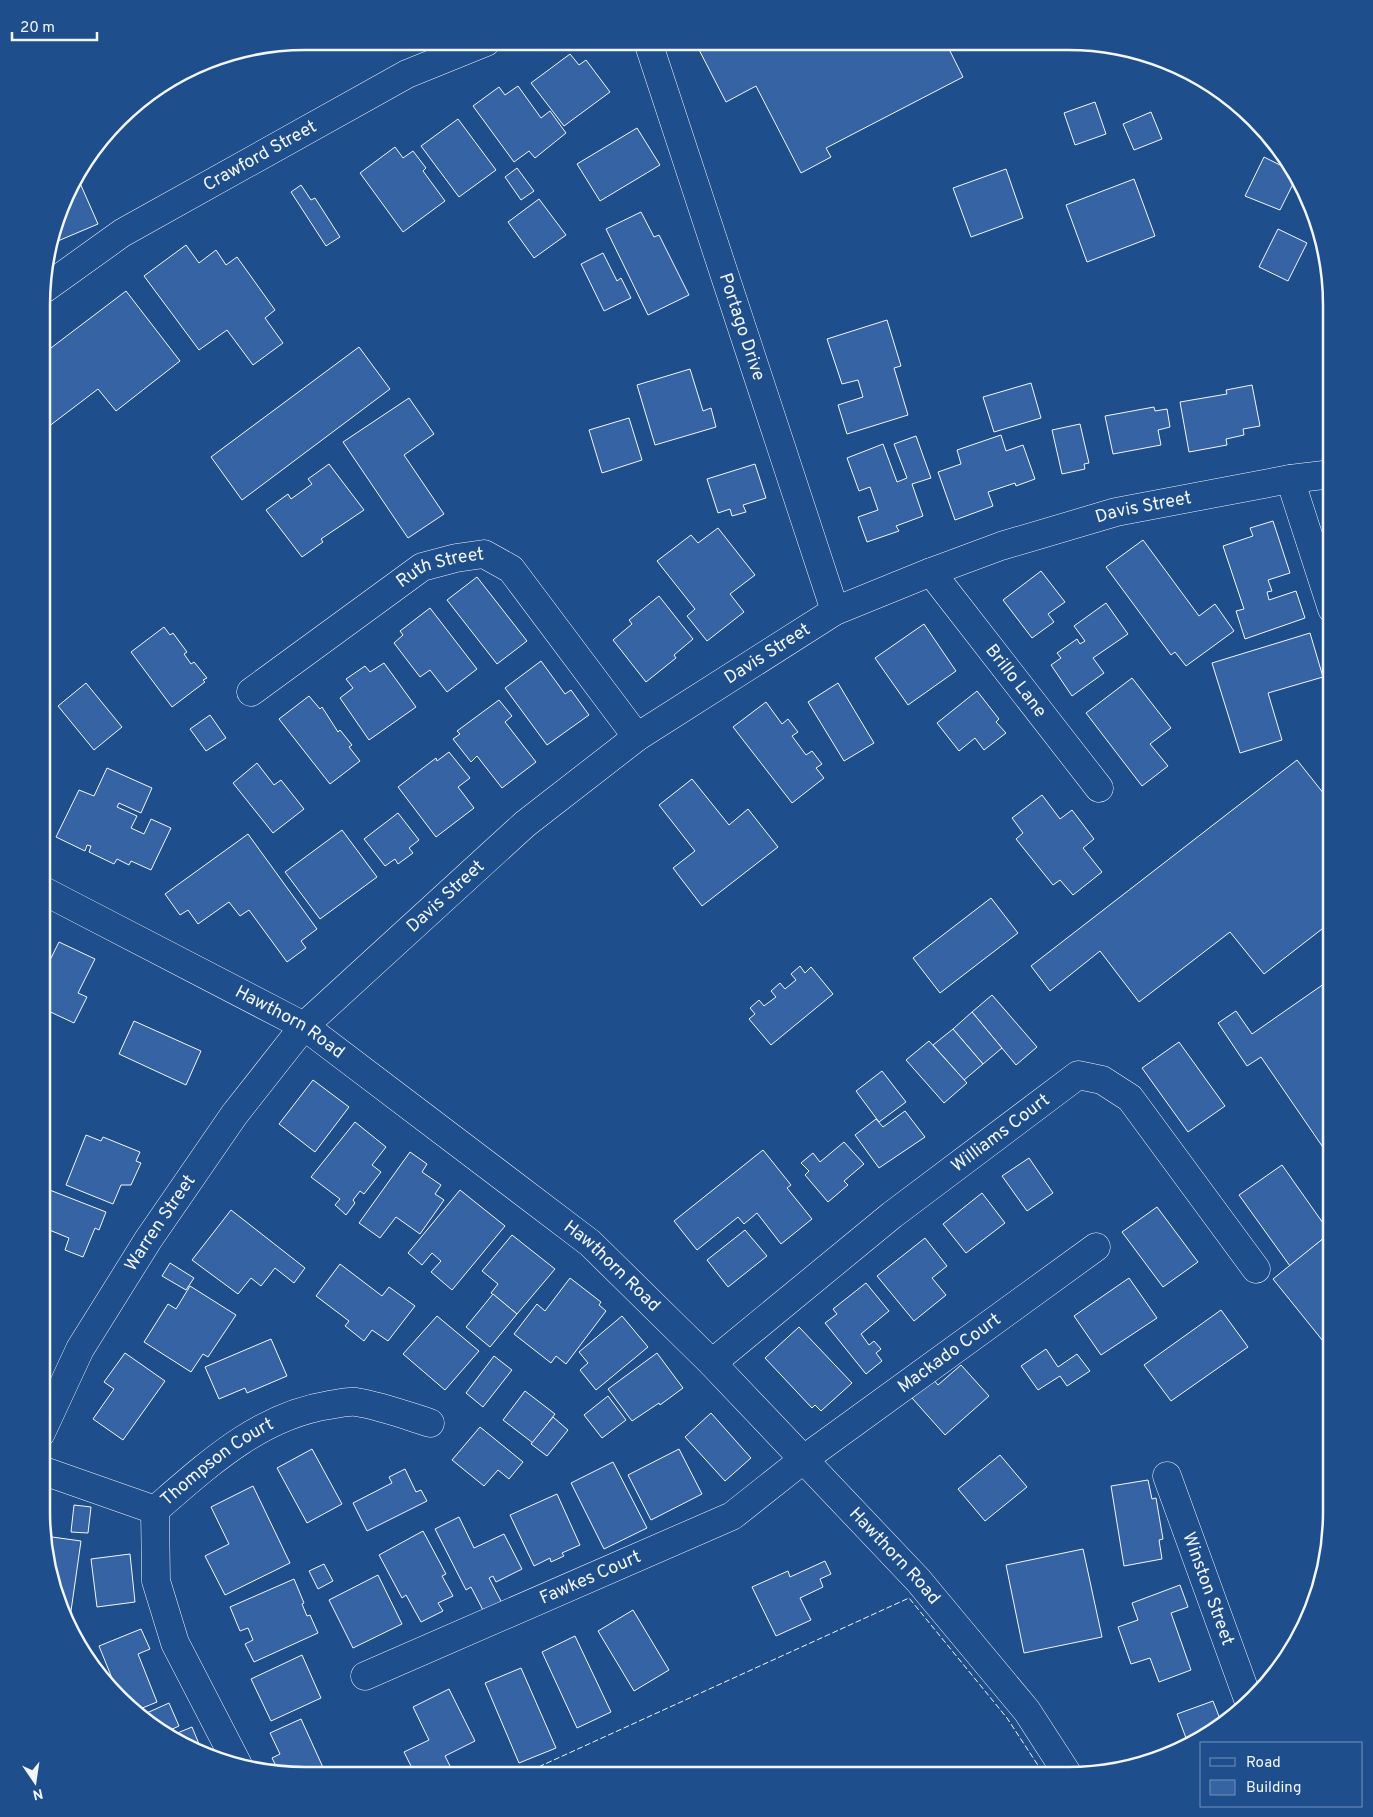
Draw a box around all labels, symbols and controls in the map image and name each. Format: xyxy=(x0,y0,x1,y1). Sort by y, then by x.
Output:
scale bar xyxy=(12,10,98,42)
text: 20 m xyxy=(20,19,55,38)
street label: Crawford Street xyxy=(199,115,321,197)
street label: Portago Drive xyxy=(713,270,770,384)
street label: Davis Street xyxy=(1093,486,1193,529)
street label: Ruth Street xyxy=(392,543,485,593)
street label: Davis Street xyxy=(720,618,815,690)
street label: Brillo Lane xyxy=(980,640,1051,722)
street label: Davis Street xyxy=(402,855,489,938)
street label: Hawthorn Road xyxy=(231,981,349,1064)
street label: Williams Court xyxy=(947,1089,1054,1178)
street label: Warren Street xyxy=(120,1170,201,1276)
street label: Hawthorn Road xyxy=(559,1216,665,1317)
street label: Mackado Court xyxy=(893,1308,1006,1399)
street label: Thompson Court xyxy=(156,1413,277,1511)
street label: Hawthorn Road xyxy=(844,1503,945,1609)
street label: Winston Street xyxy=(1177,1529,1239,1649)
street label: Fawkes Court xyxy=(536,1546,645,1610)
legend xyxy=(1200,1742,1363,1807)
text: Road xyxy=(1246,1754,1281,1773)
north arrow xyxy=(10,1757,60,1807)
text: Building xyxy=(1246,1779,1301,1798)
text: N xyxy=(31,1784,44,1803)

